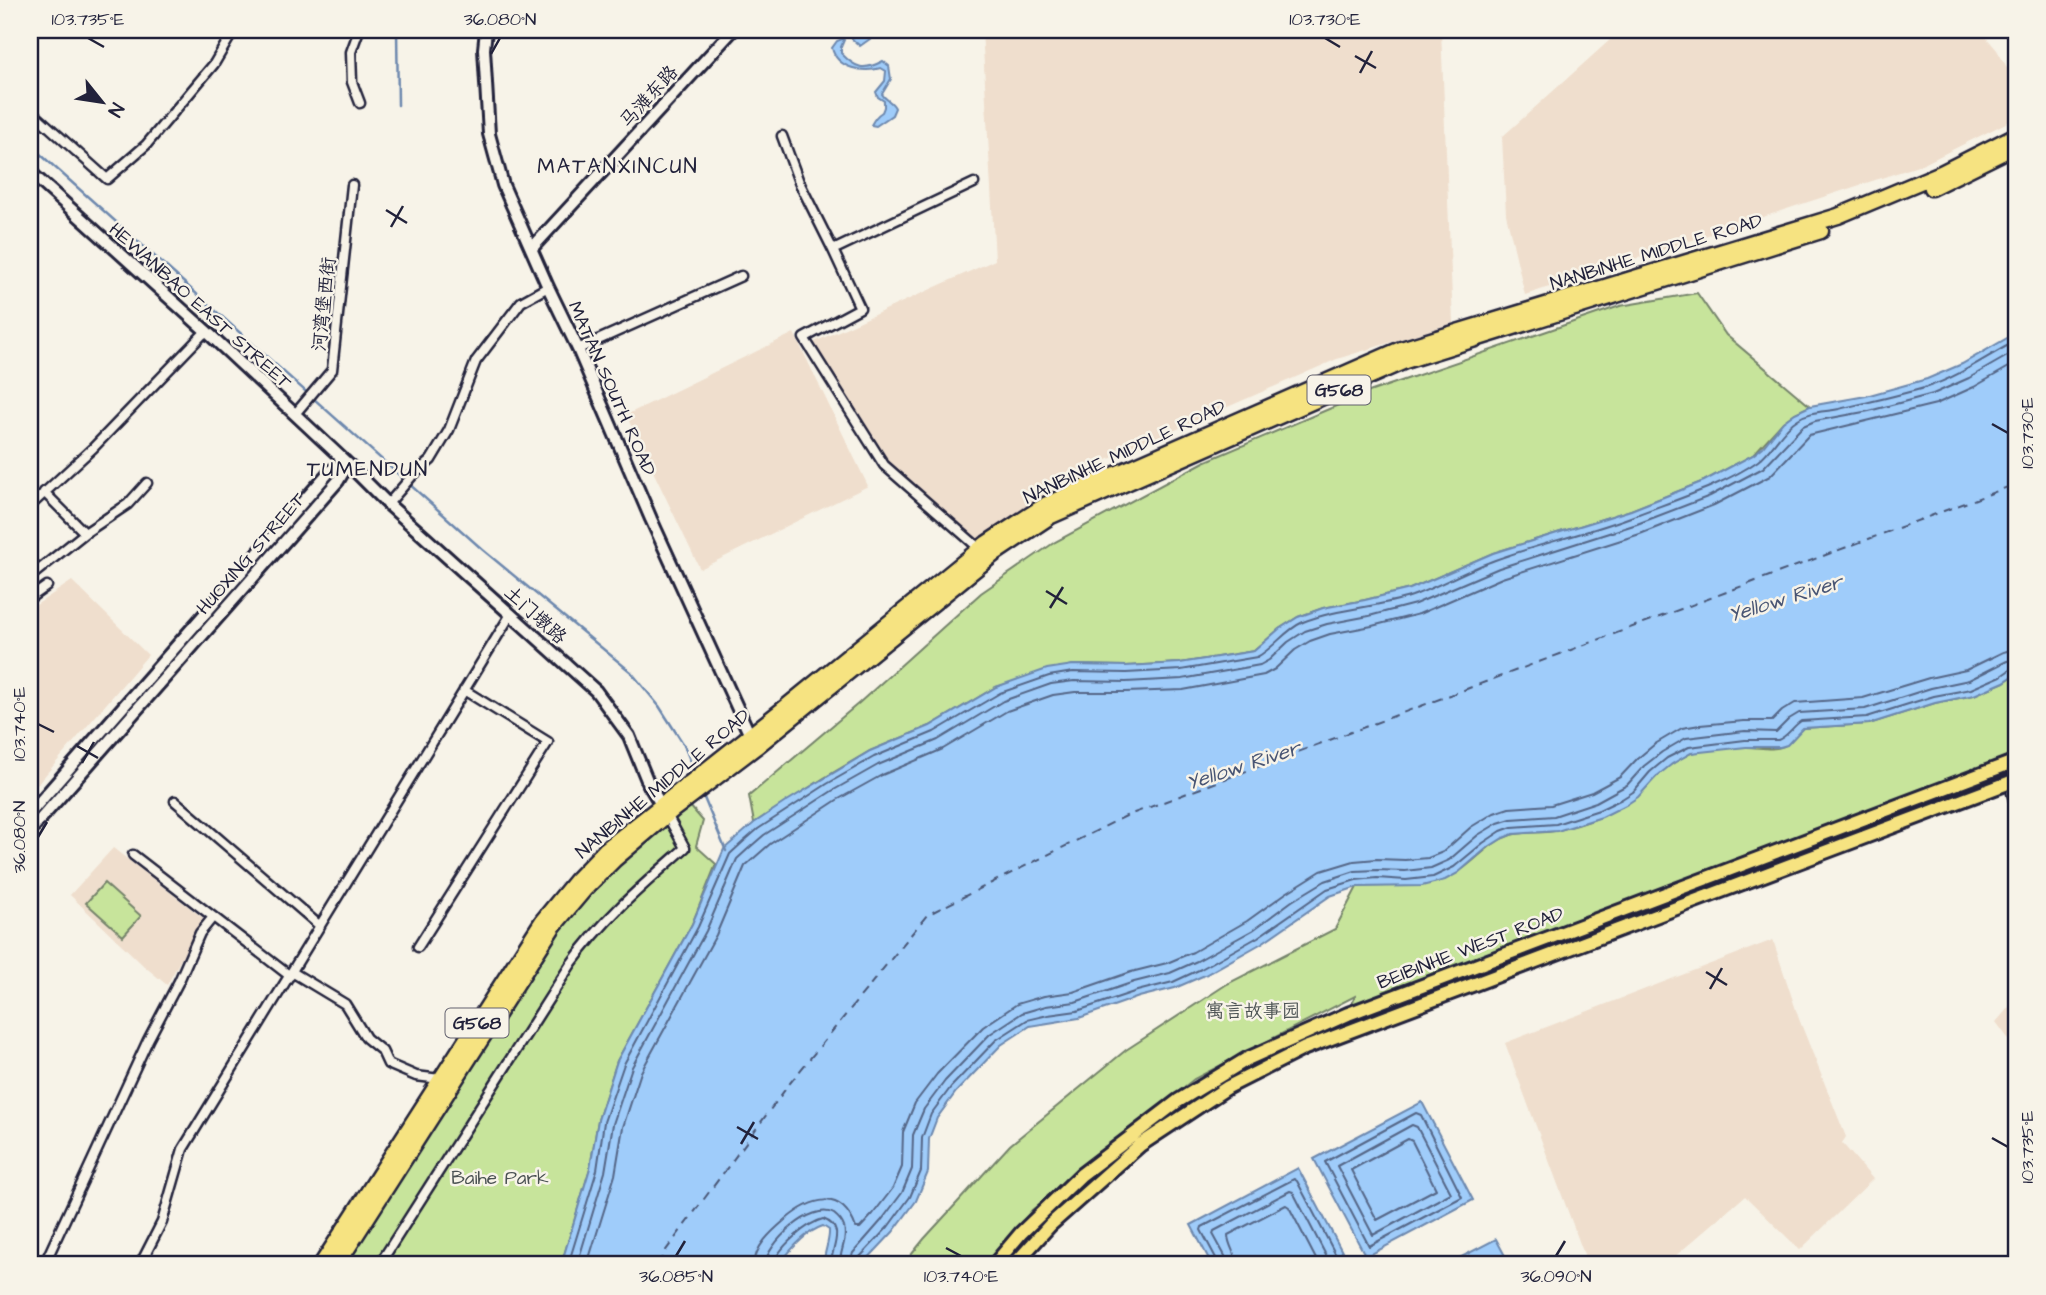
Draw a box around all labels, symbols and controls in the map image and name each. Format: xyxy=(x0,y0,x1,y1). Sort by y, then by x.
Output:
text: 103.735°E xyxy=(52,7,125,32)
text: 36.080°N xyxy=(464,7,536,32)
text: 103.730°E xyxy=(1289,7,1361,32)
street label: 马滩东路 xyxy=(614,60,685,134)
north arrow xyxy=(66,66,136,136)
text: N xyxy=(101,98,130,122)
district label: MATANXINCUN xyxy=(537,152,699,181)
street label: NANBINHE MIDDLE ROAD xyxy=(1547,207,1766,298)
street label: HEWANBAO EAST STREET xyxy=(103,217,297,396)
street label: 河湾堡西街 xyxy=(306,255,343,353)
street label: MATAN SOUTH ROAD xyxy=(561,297,662,480)
road number: G568 xyxy=(1308,376,1370,404)
street label: NANBINHE MIDDLE ROAD xyxy=(1019,393,1230,511)
text: 103.730°E xyxy=(2015,397,2040,469)
district label: TUMENDUN xyxy=(307,455,429,484)
street label: HUOXING STREET xyxy=(191,487,312,621)
water label: Yellow River xyxy=(1724,567,1848,630)
street label: 土门墩路 xyxy=(498,580,572,651)
text: 103.740°E xyxy=(7,686,32,761)
street label: NANBINHE MIDDLE ROAD xyxy=(570,703,756,865)
water label: Yellow River xyxy=(1182,733,1306,798)
text: 36.080°N xyxy=(7,801,32,873)
street label: BEIBINHE WEST ROAD xyxy=(1373,900,1568,996)
park label: 寓言故事园 xyxy=(1205,998,1301,1025)
road number: G568 xyxy=(446,1008,508,1038)
text: 103.735°E xyxy=(2015,1110,2040,1183)
park label: Baihe Park xyxy=(451,1165,549,1192)
text: 36.085°N xyxy=(639,1264,713,1289)
text: 103.740°E xyxy=(924,1264,999,1289)
text: 36.090°N xyxy=(1520,1264,1592,1289)

